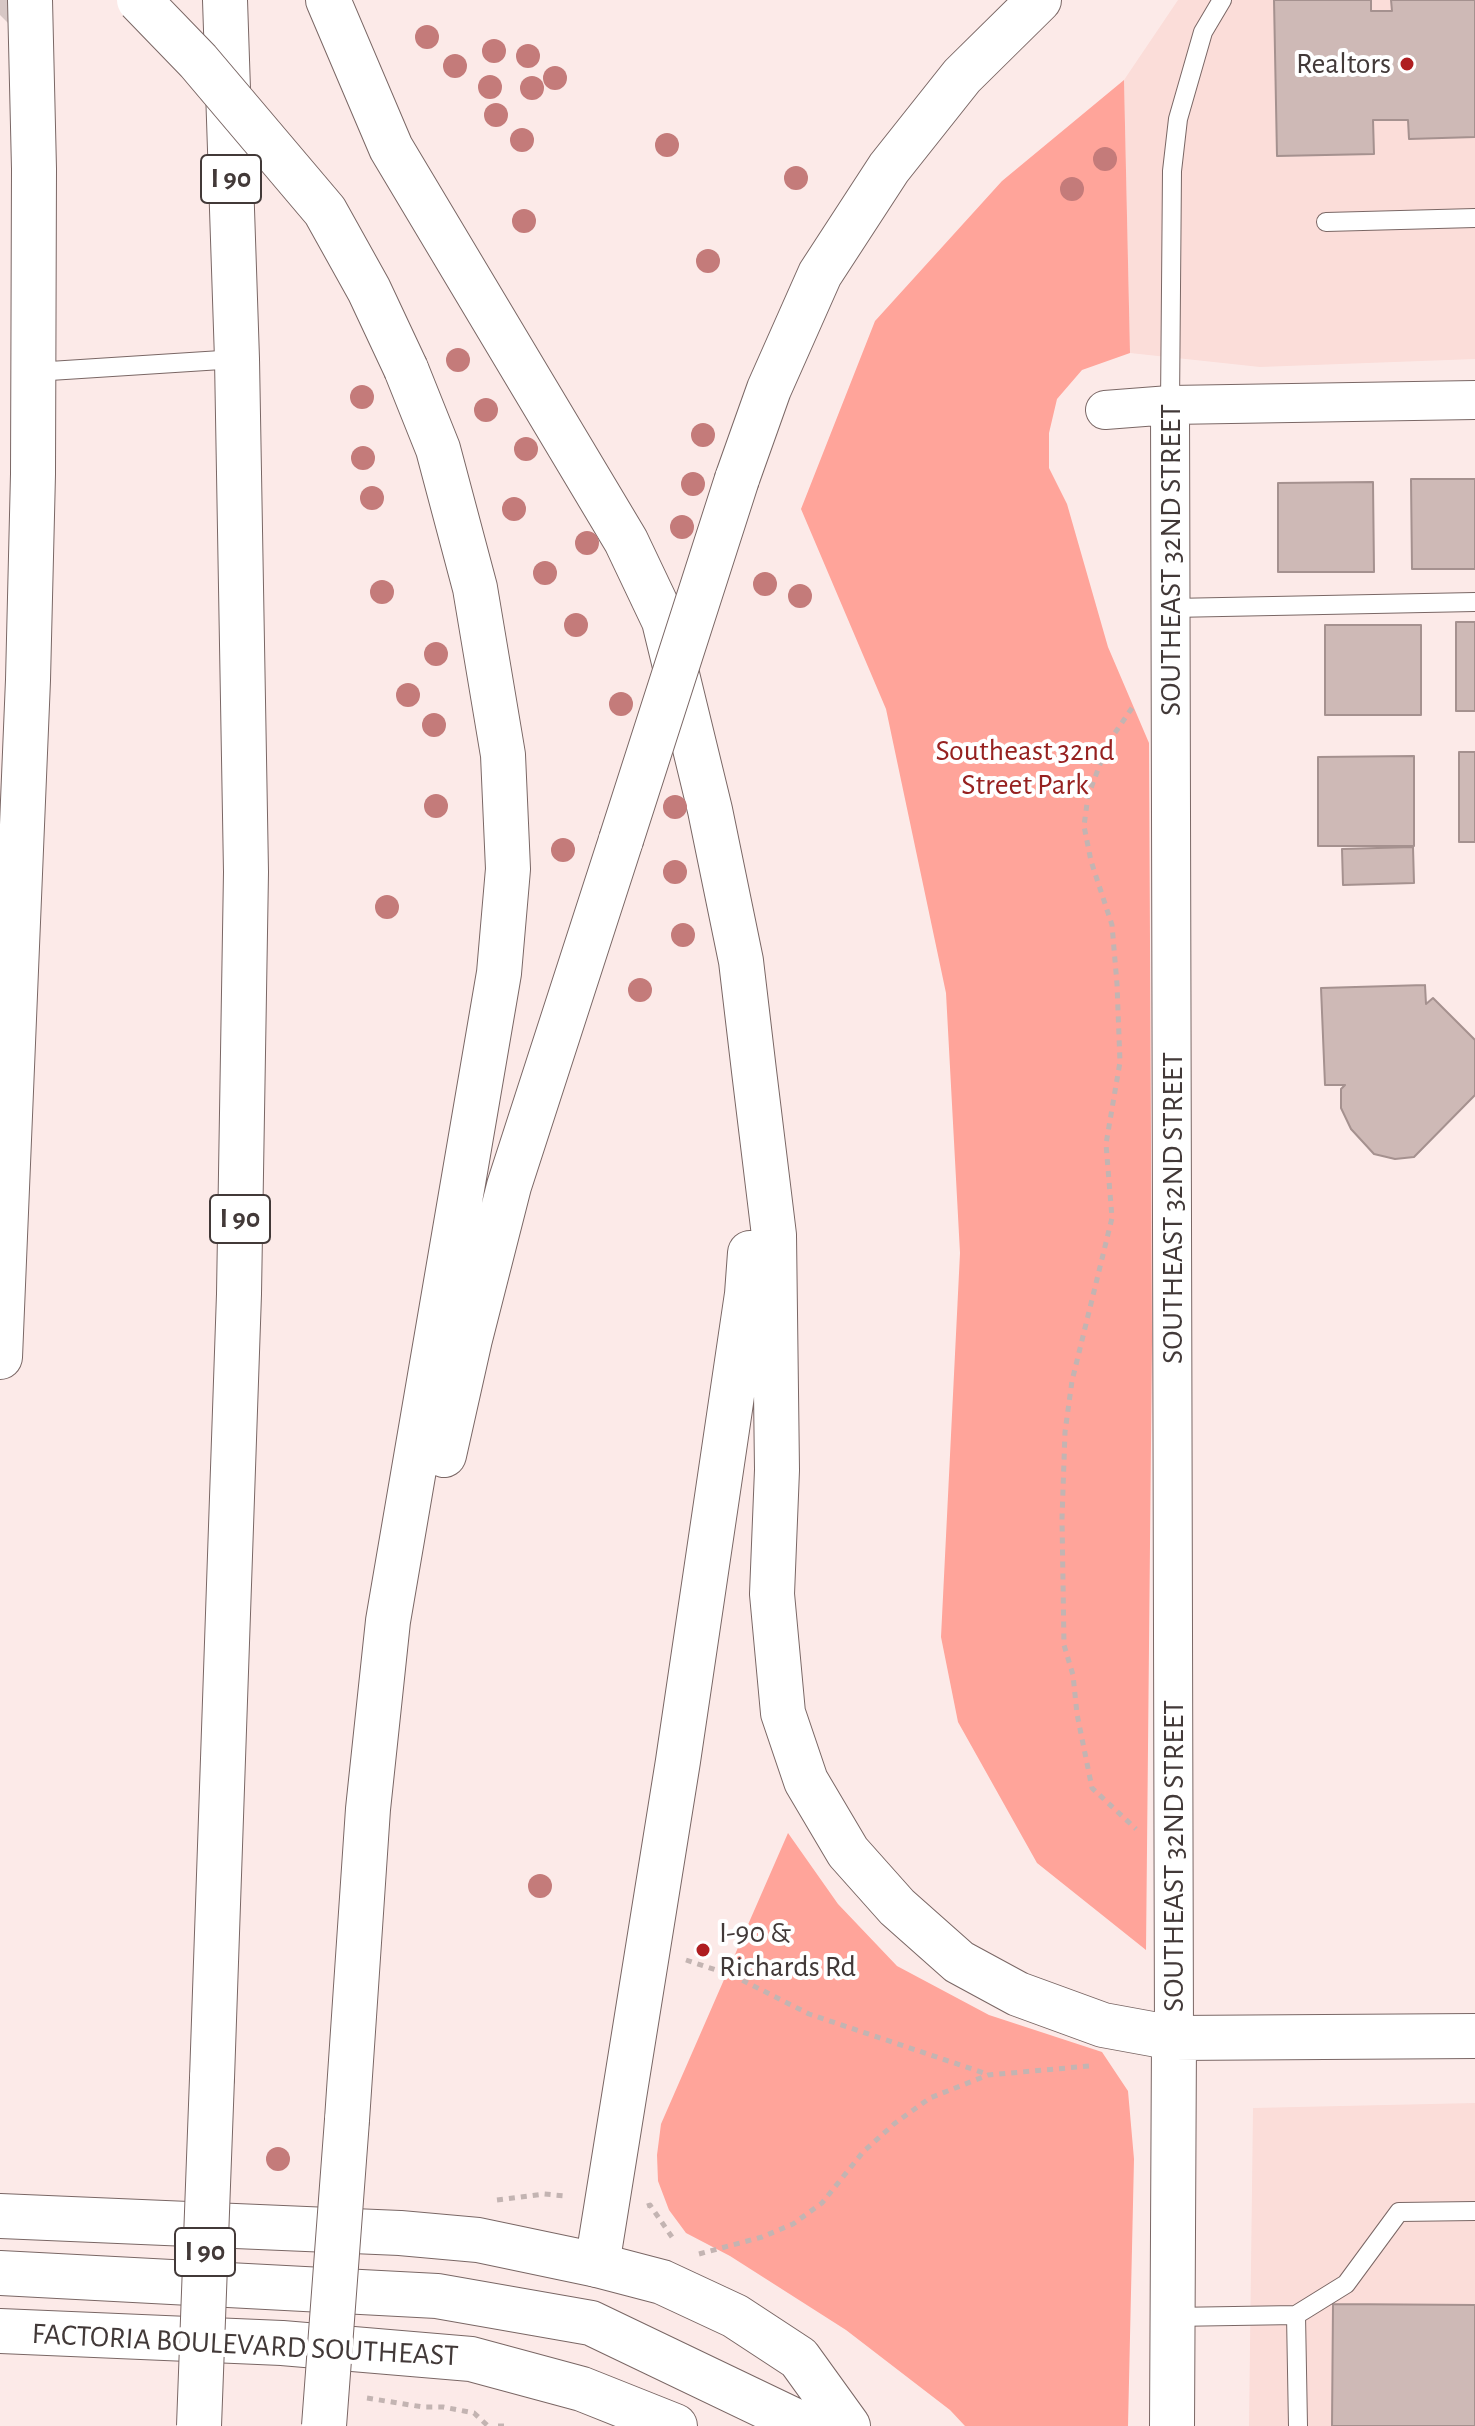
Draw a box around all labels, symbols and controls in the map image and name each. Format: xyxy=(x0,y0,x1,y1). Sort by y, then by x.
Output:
place label: Realtors xyxy=(1296,46,1391,82)
marker: Realtors xyxy=(1398,55,1416,73)
road number: I 90 xyxy=(201,155,261,203)
street label: SOUTHEAST 32ND STREET xyxy=(1153,404,1189,716)
park label: Southeast 32nd Street Park xyxy=(935,733,1115,804)
street label: SOUTHEAST 32ND STREET xyxy=(1155,1052,1191,1364)
road number: I 90 xyxy=(210,1195,270,1243)
street label: SOUTHEAST 32ND STREET xyxy=(1156,1700,1192,2012)
place label: I-90 & Richards Rd xyxy=(719,1915,856,1986)
marker: I-90 & Richards Rd xyxy=(694,1941,712,1959)
road number: I 90 xyxy=(175,2228,235,2276)
street label: FACTORIA BOULEVARD SOUTHEAST xyxy=(31,2316,459,2374)

